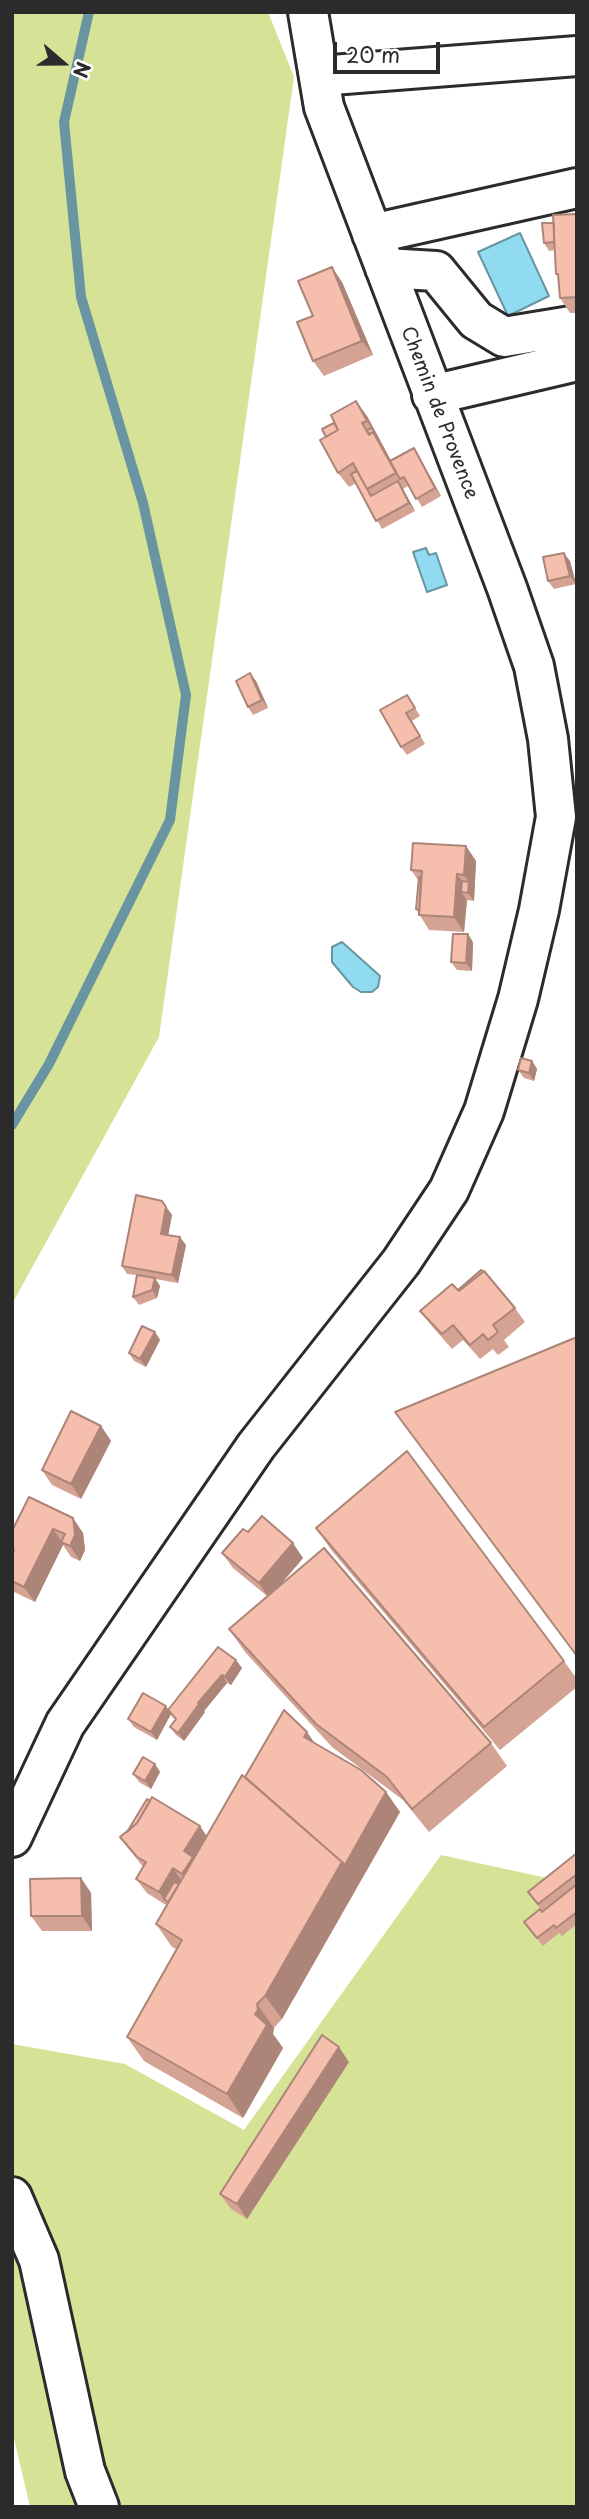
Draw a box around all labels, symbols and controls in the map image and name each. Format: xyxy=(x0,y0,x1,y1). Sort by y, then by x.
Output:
north arrow xyxy=(28,28,98,98)
scale bar xyxy=(337,28,444,72)
text: 20 m xyxy=(346,38,400,70)
text: N xyxy=(67,58,98,82)
street label: Chemin de Provence xyxy=(396,323,482,503)

